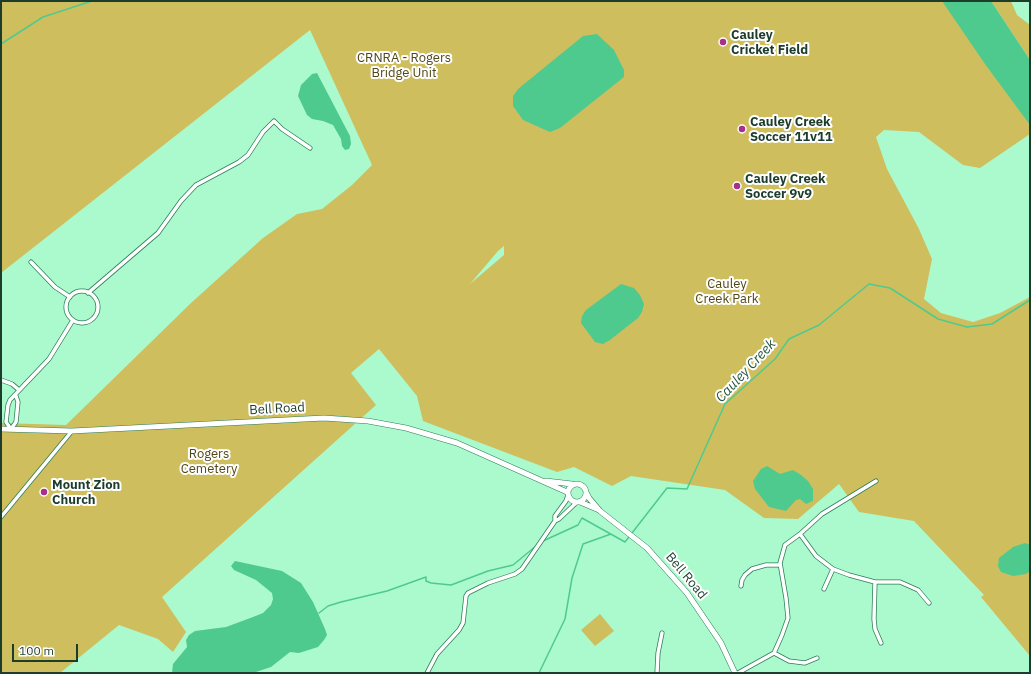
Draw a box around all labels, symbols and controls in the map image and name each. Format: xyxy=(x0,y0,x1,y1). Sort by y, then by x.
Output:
place label: Cauley Cricket Field xyxy=(731,27,808,58)
marker: Cauley Cricket Field xyxy=(718,37,728,47)
park label: CRNRA - Rogers Bridge Unit xyxy=(357,50,451,81)
place label: Cauley Creek Soccer 11v11 xyxy=(750,114,833,145)
marker: Cauley Creek Soccer 11v11 xyxy=(737,124,747,134)
place label: Cauley Creek Soccer 9v9 xyxy=(745,171,826,202)
marker: Cauley Creek Soccer 9v9 xyxy=(732,181,742,191)
park label: Cauley Creek Park xyxy=(695,276,759,307)
water label: Cauley Creek xyxy=(713,336,779,406)
street label: Bell Road xyxy=(249,400,305,418)
park label: Rogers Cemetery xyxy=(181,446,237,477)
place label: Mount Zion Church xyxy=(52,477,120,508)
marker: Mount Zion Church xyxy=(39,487,49,497)
street label: Bell Road xyxy=(662,550,710,602)
scale bar xyxy=(14,636,80,662)
text: 100 m xyxy=(19,643,54,658)

